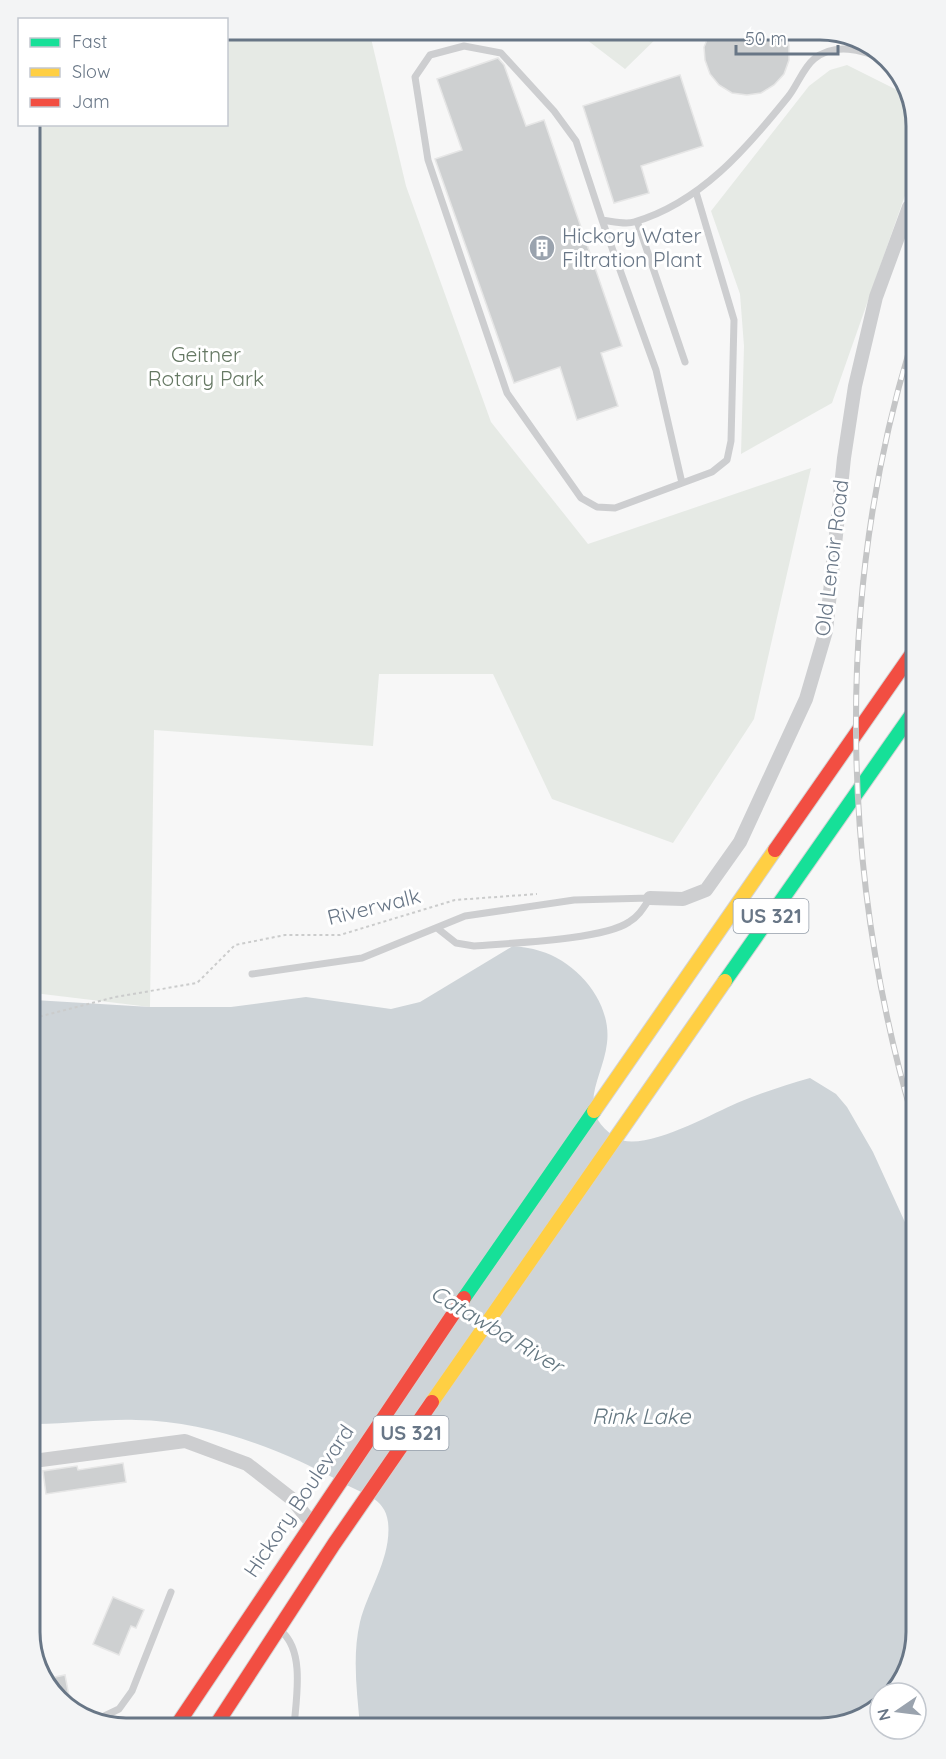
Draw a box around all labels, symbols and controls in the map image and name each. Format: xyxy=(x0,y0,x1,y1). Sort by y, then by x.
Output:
legend xyxy=(18,18,228,126)
scale bar xyxy=(736,18,838,56)
text: 50 m xyxy=(745,27,787,50)
text: Fast xyxy=(72,30,107,53)
text: Slow xyxy=(72,60,110,83)
text: Jam xyxy=(72,90,110,113)
place label: Hickory Water Filtration Plant xyxy=(562,222,702,272)
building icon: Hickory Water Filtration Plant xyxy=(527,233,557,263)
park label: Geitner Rotary Park xyxy=(148,341,264,391)
street label: Old Lenoir Road xyxy=(809,478,854,638)
street label: Riverwalk xyxy=(324,882,423,930)
road number: US 321 xyxy=(734,899,808,933)
water label: Catawba River xyxy=(426,1279,570,1381)
water label: Rink Lake xyxy=(592,1402,692,1430)
road number: US 321 xyxy=(374,1416,448,1450)
street label: Hickory Boulevard xyxy=(237,1419,359,1582)
north arrow xyxy=(868,1681,928,1741)
text: N xyxy=(872,1707,895,1723)

